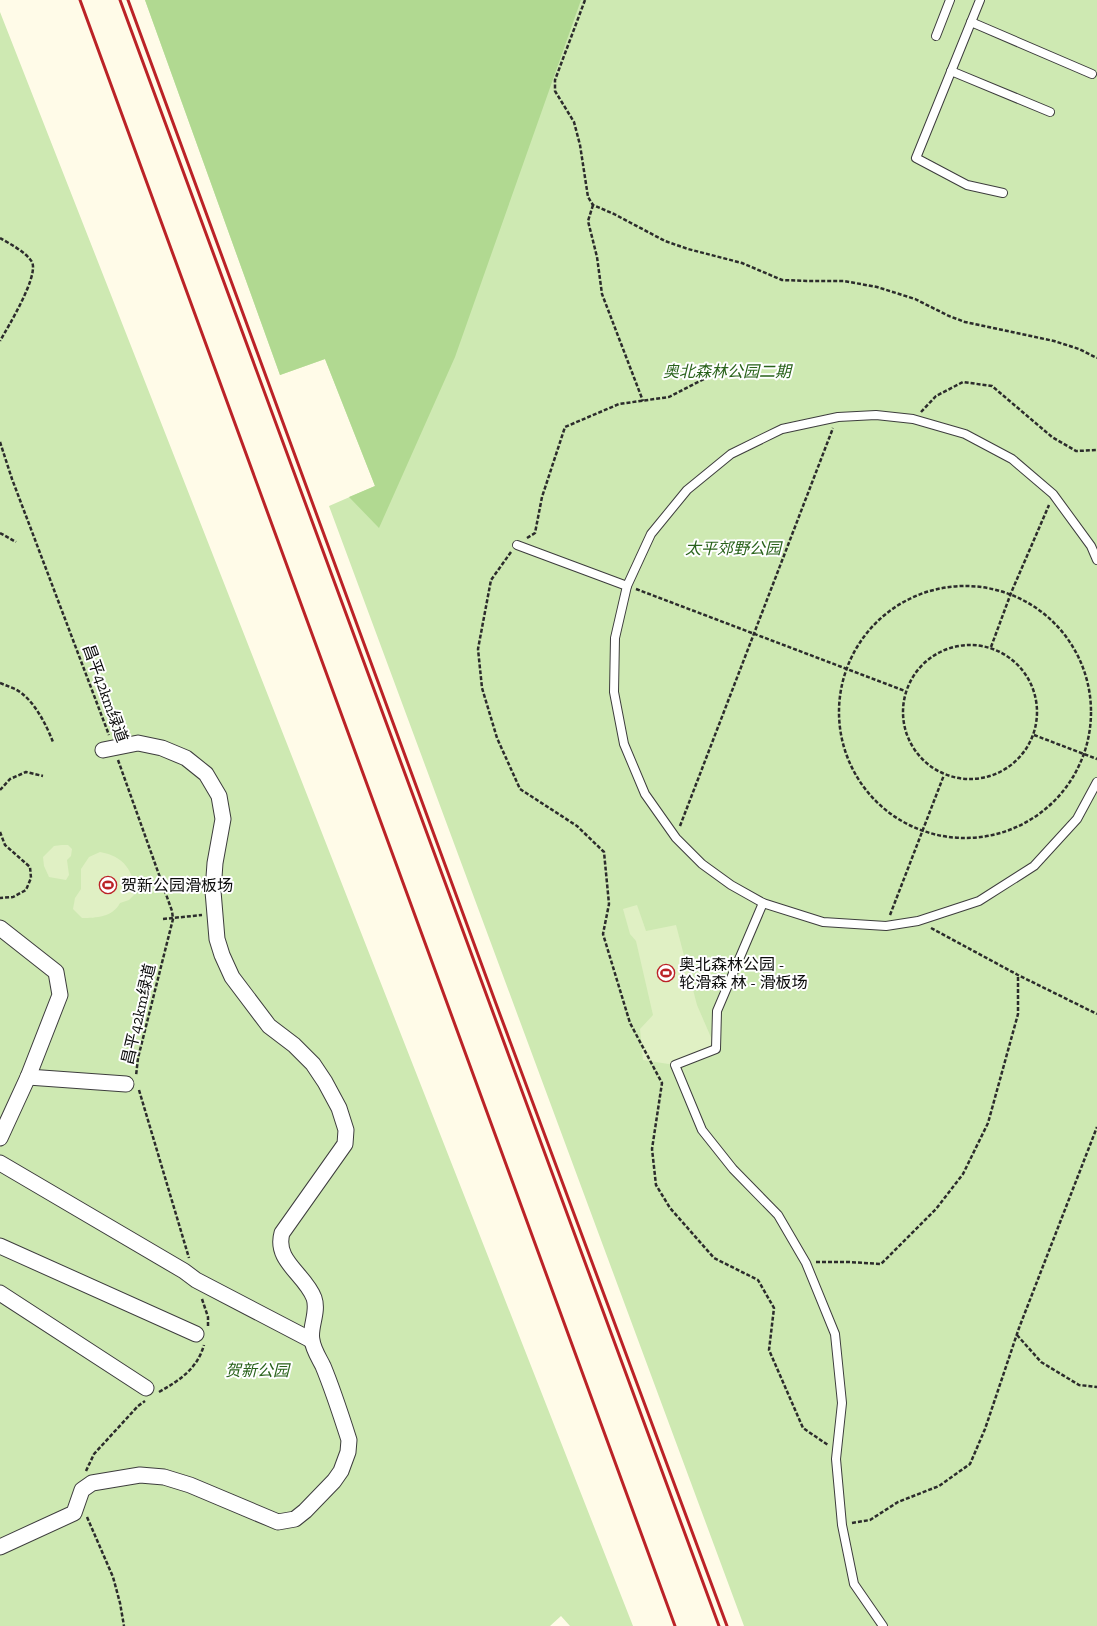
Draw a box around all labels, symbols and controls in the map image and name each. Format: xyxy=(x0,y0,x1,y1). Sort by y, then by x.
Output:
park label: 奥北森林公园二期 xyxy=(663,362,793,381)
park label: 太平郊野公园 xyxy=(685,539,783,558)
street label: 昌平42km绿道 xyxy=(79,642,132,745)
sports icon: 贺新公园滑板场 xyxy=(98,875,118,895)
place label: 贺新公园滑板场 xyxy=(121,876,233,895)
place label: 奥北森林公园 - 轮滑森 林 - 滑板场 xyxy=(679,955,807,992)
street label: 昌平42km绿道 xyxy=(118,962,159,1066)
sports icon: 奥北森林公园 - 轮滑森 林 - 滑板场 xyxy=(656,963,676,983)
park label: 贺新公园 xyxy=(225,1361,291,1380)

